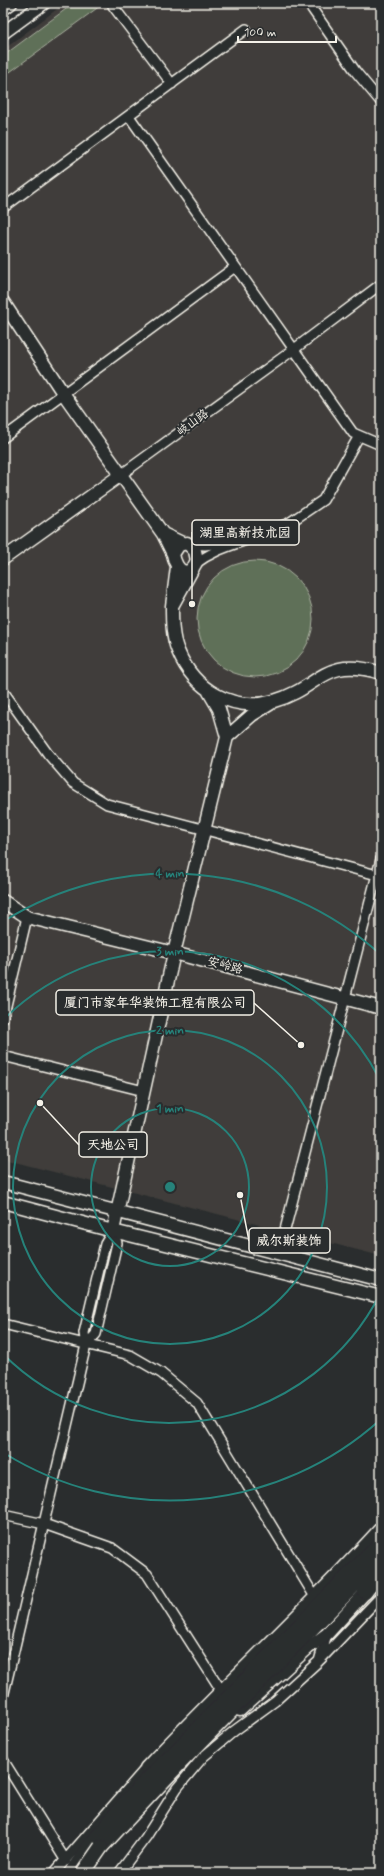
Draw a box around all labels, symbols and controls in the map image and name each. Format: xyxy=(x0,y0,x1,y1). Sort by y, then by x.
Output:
scale bar xyxy=(238,18,336,44)
text: 100 m xyxy=(244,25,276,41)
street label: 岐山路 xyxy=(174,406,212,440)
callout: 湖里高新技术园 xyxy=(192,520,299,545)
text: 湖里高新技术园 xyxy=(199,525,291,542)
text: 4 min xyxy=(155,866,185,882)
text: 3 min xyxy=(156,944,184,960)
street label: 安岭路 xyxy=(206,954,244,978)
callout: 厦门市家年华装饰工程有限公司 xyxy=(56,990,254,1015)
text: 厦门市家年华装饰工程有限公司 xyxy=(64,995,246,1012)
text: 2 min xyxy=(156,1023,184,1039)
text: 1 min xyxy=(156,1101,184,1117)
callout: 天地公司 xyxy=(79,1132,147,1157)
text: 天地公司 xyxy=(87,1137,139,1154)
centre of rings xyxy=(163,1180,177,1194)
callout: 威尔斯装饰 xyxy=(249,1228,330,1253)
text: 威尔斯装饰 xyxy=(256,1233,322,1250)

